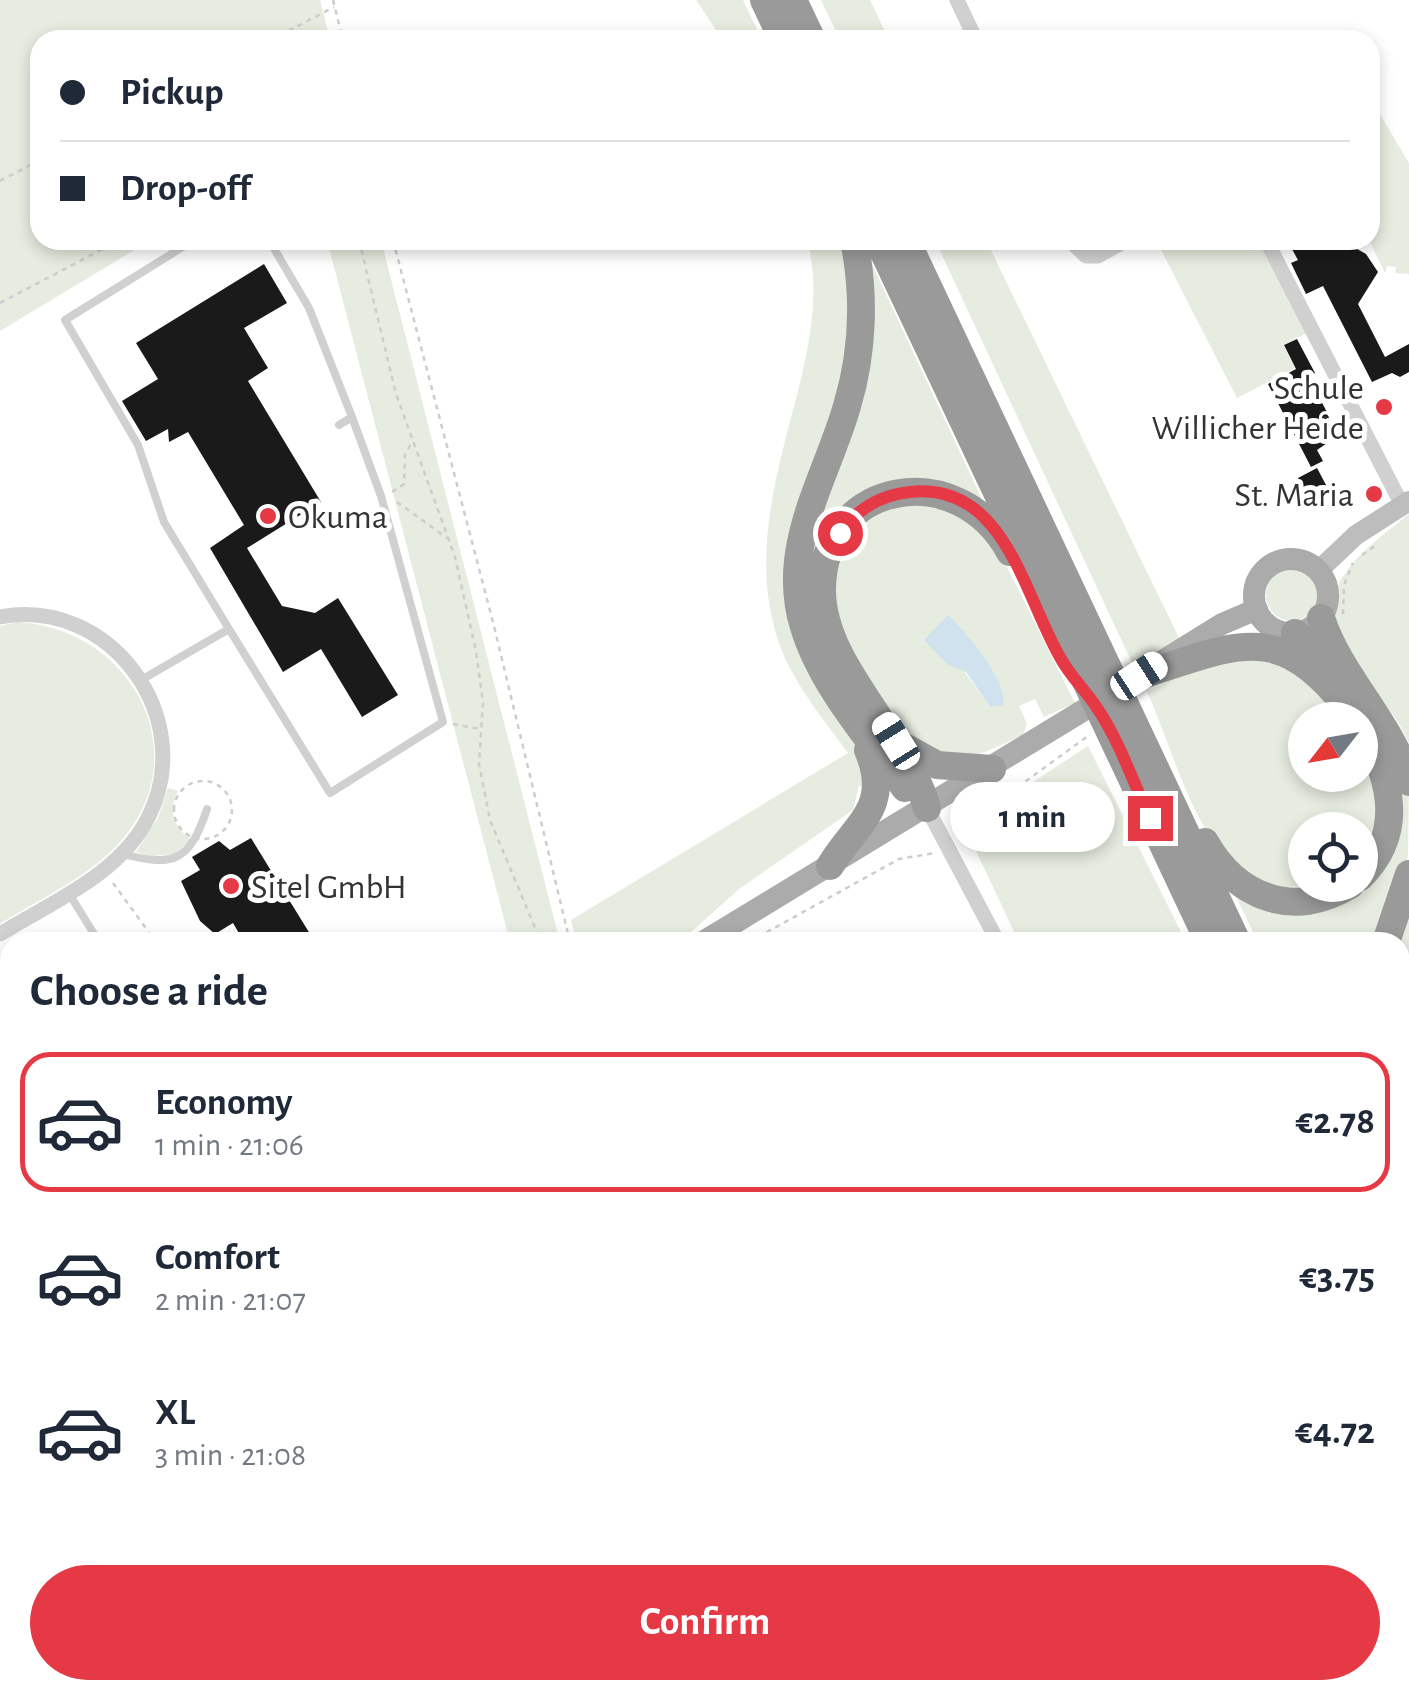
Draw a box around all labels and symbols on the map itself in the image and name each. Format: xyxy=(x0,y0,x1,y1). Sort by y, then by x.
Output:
place label: Schule Willicher Heide xyxy=(1152,371,1364,446)
marker: Schule Willicher Heide xyxy=(1373,396,1395,418)
place label: St. Maria xyxy=(1235,478,1354,513)
marker: St. Maria xyxy=(1363,483,1385,505)
place label: Okuma xyxy=(288,500,388,535)
marker: Okuma xyxy=(257,505,279,527)
route start xyxy=(818,511,863,556)
car xyxy=(1106,647,1172,705)
north arrow xyxy=(1288,702,1378,792)
car xyxy=(867,708,925,774)
callout: 1 min xyxy=(950,783,1115,853)
route end xyxy=(1128,796,1173,841)
place label: Sitel GmbH xyxy=(251,870,407,905)
marker: Sitel GmbH xyxy=(220,875,242,897)

